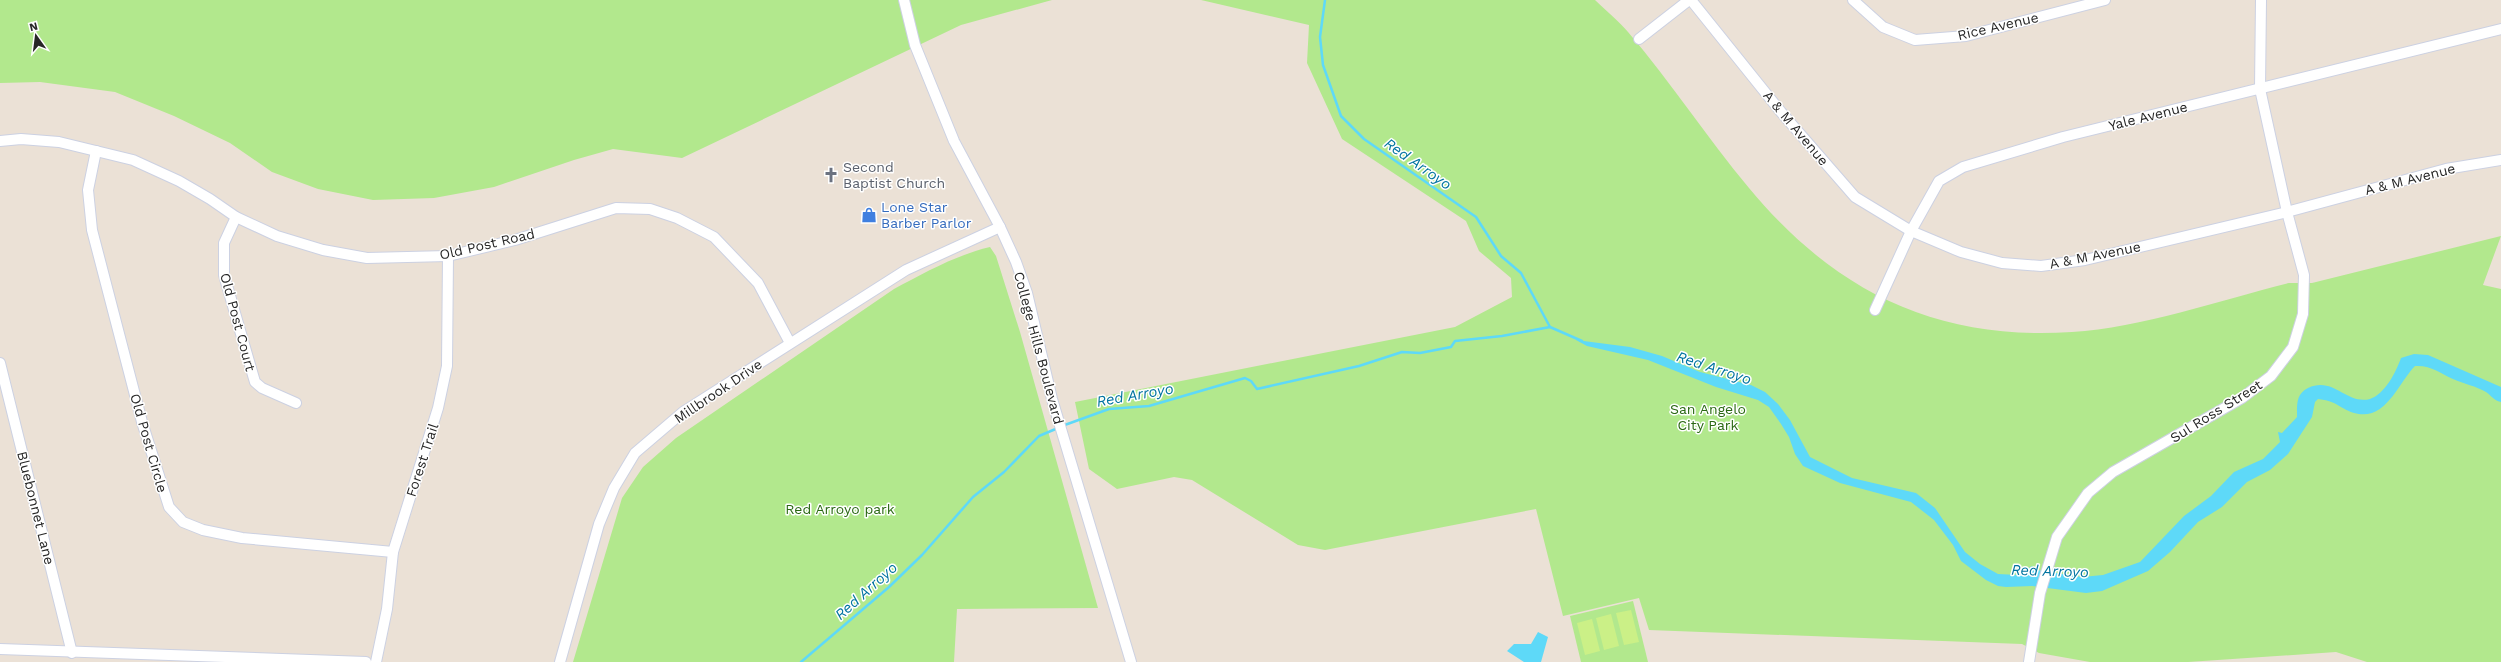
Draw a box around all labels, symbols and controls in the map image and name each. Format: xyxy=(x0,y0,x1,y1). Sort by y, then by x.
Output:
street label: Rice Avenue xyxy=(1956,9,2040,43)
north arrow xyxy=(16,16,56,56)
text: N xyxy=(28,19,39,34)
street label: A & M Avenue xyxy=(1760,87,1832,169)
street label: Yale Avenue xyxy=(2107,98,2189,134)
water label: Red Arroyo xyxy=(1381,134,1455,194)
place label: Second Baptist Church xyxy=(843,159,945,191)
street label: A & M Avenue xyxy=(2363,160,2457,198)
church icon: Second Baptist Church xyxy=(822,166,840,184)
place label: Lone Star Barber Parlor xyxy=(881,199,972,231)
shop icon: Lone Star Barber Parlor xyxy=(860,206,878,224)
street label: Old Post Road xyxy=(438,225,536,263)
street label: A & M Avenue xyxy=(2048,238,2142,272)
street label: College Hills Boulevard xyxy=(1011,270,1067,426)
street label: Old Post Court xyxy=(217,271,259,373)
water label: Red Arroyo xyxy=(1674,347,1754,389)
street label: Millbrook Drive xyxy=(671,356,765,426)
street label: Sul Ross Street xyxy=(2167,376,2265,446)
water label: Red Arroyo xyxy=(1095,379,1175,411)
street label: Old Post Circle xyxy=(127,392,171,494)
park label: San Angelo City Park xyxy=(1670,401,1746,433)
street label: Forest Trail xyxy=(403,421,442,499)
street label: Bluebonnet Lane xyxy=(14,450,58,566)
park label: Red Arroyo park xyxy=(785,501,895,517)
water label: Red Arroyo xyxy=(831,558,901,624)
water label: Red Arroyo xyxy=(2011,561,2089,581)

